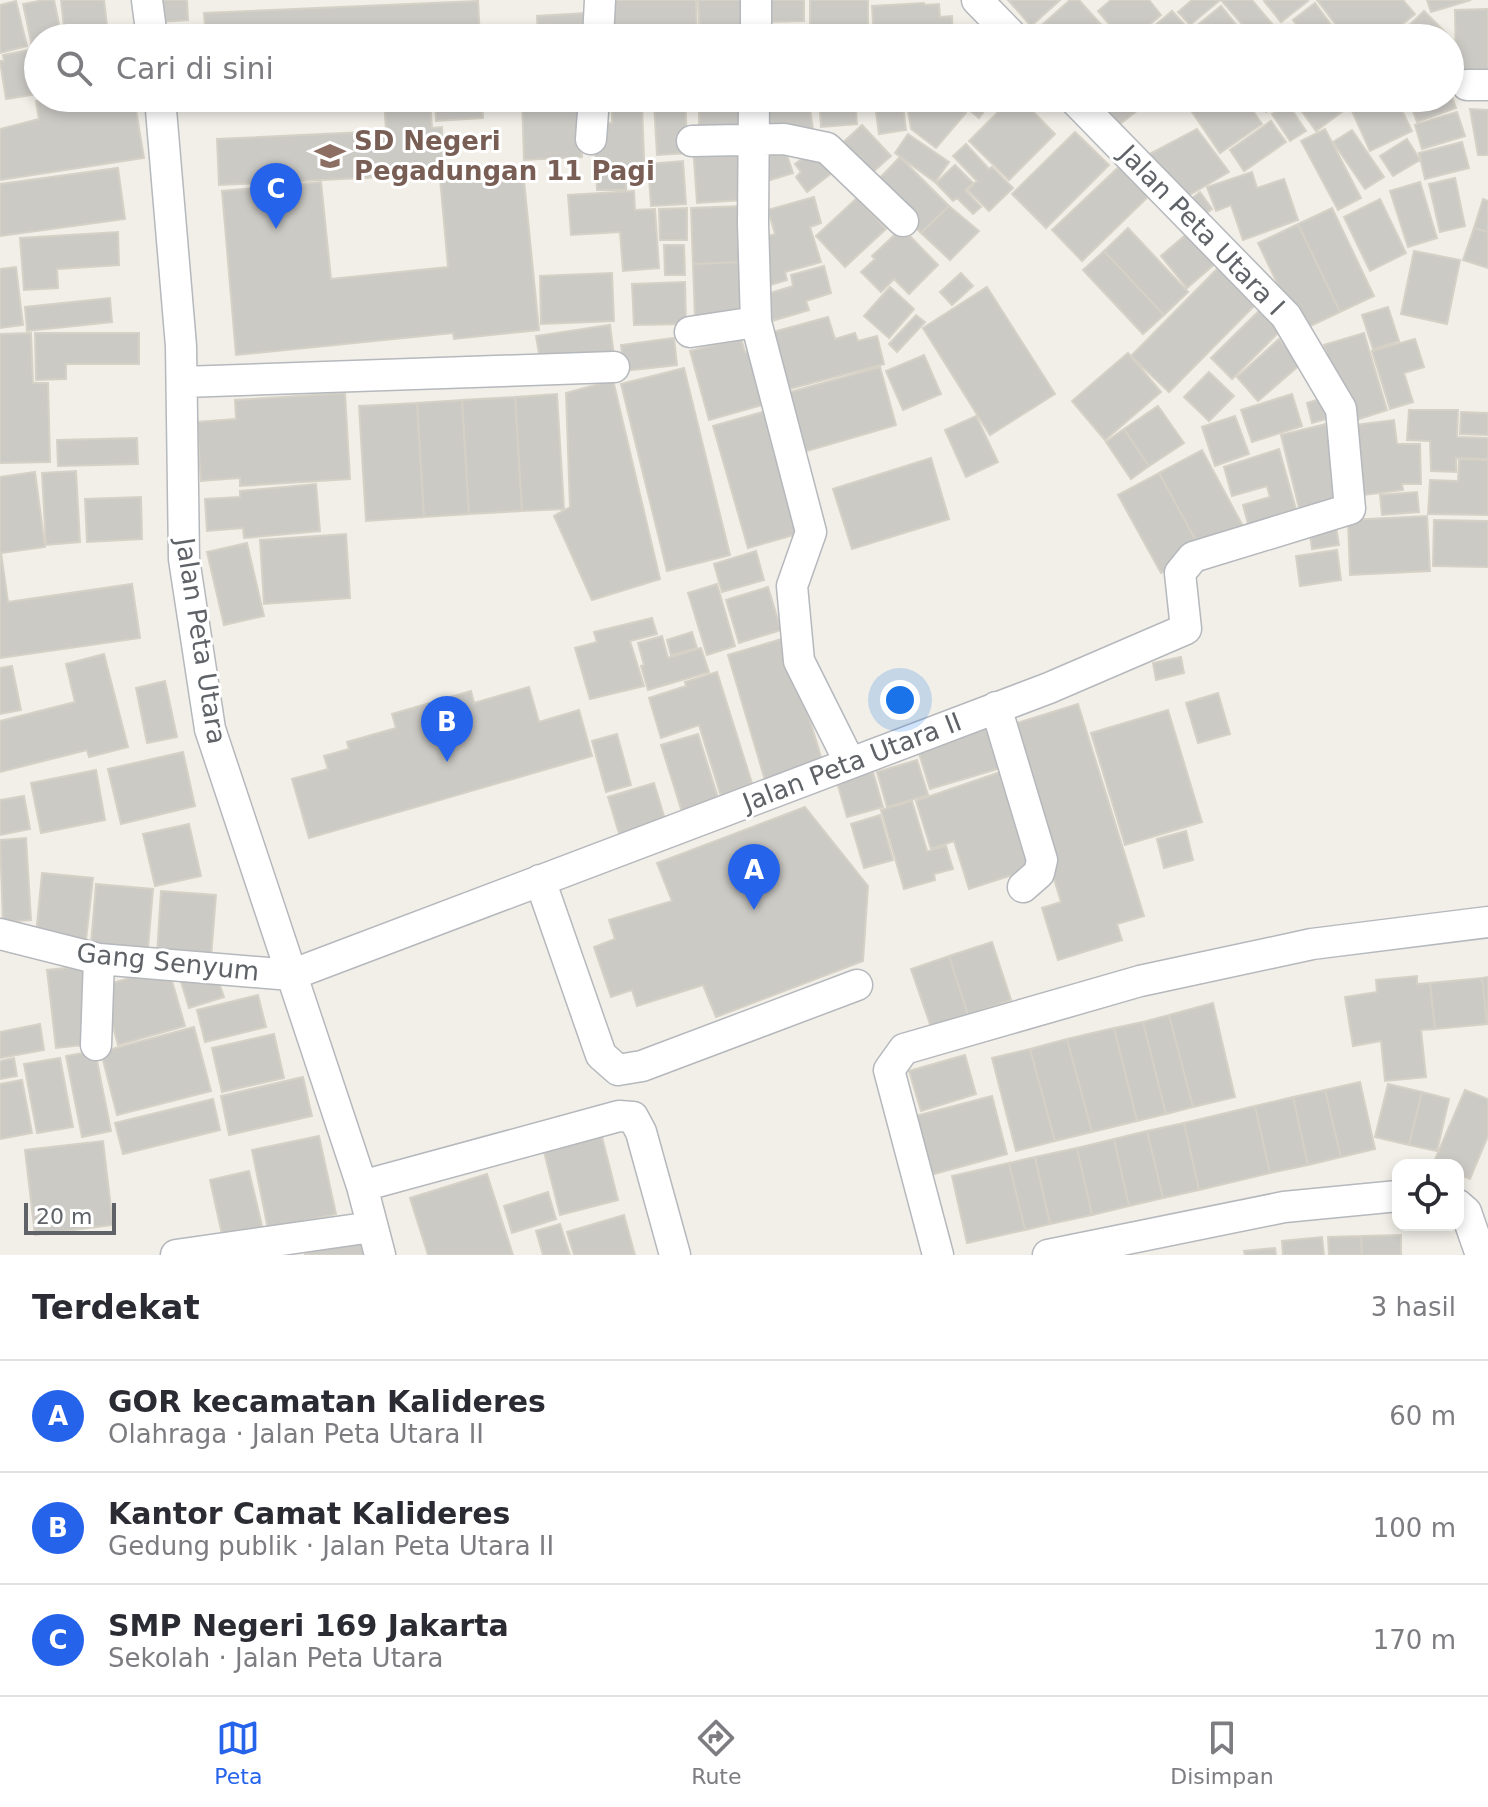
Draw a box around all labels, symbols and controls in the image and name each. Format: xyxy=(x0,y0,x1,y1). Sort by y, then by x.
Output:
search box xyxy=(24,24,1464,112)
icon: search xyxy=(52,46,96,90)
text: Cari di sini xyxy=(116,51,274,86)
place label: SD Negeri Pegadungan 11 Pagi xyxy=(354,126,655,186)
street label: Jalan Peta Utara I xyxy=(1112,137,1291,321)
school or university icon: SD Negeri Pegadungan 11 Pagi xyxy=(313,139,347,173)
pin: C xyxy=(250,163,302,229)
street label: Jalan Peta Utara xyxy=(170,534,232,746)
your location xyxy=(880,680,920,720)
pin: B xyxy=(421,696,473,762)
street label: Jalan Peta Utara II xyxy=(736,706,966,818)
pin: A xyxy=(728,844,780,910)
street label: Gang Senyum xyxy=(75,937,261,987)
map controls xyxy=(1392,1159,1464,1231)
button: locate xyxy=(1392,1159,1464,1231)
scale bar xyxy=(24,1199,116,1235)
text: 20 m xyxy=(36,1204,92,1229)
text: Terdekat xyxy=(32,1287,200,1327)
text: 3 hasil xyxy=(1371,1292,1456,1322)
text: GOR kecamatan Kalideres xyxy=(108,1384,546,1419)
text: A xyxy=(48,1401,68,1431)
text: 60 m xyxy=(1389,1401,1456,1431)
text: Olahraga · Jalan Peta Utara II xyxy=(108,1419,484,1449)
text: Kantor Camat Kalideres xyxy=(108,1496,510,1531)
text: B xyxy=(48,1513,68,1543)
text: 100 m xyxy=(1373,1513,1456,1543)
text: Gedung publik · Jalan Peta Utara II xyxy=(108,1531,554,1561)
text: SMP Negeri 169 Jakarta xyxy=(108,1608,509,1643)
text: C xyxy=(48,1625,68,1655)
text: 170 m xyxy=(1373,1625,1456,1655)
text: Sekolah · Jalan Peta Utara xyxy=(108,1643,443,1673)
tab: Peta xyxy=(214,1716,262,1789)
tab: Rute xyxy=(691,1716,742,1789)
tab: Disimpan xyxy=(1170,1716,1274,1789)

